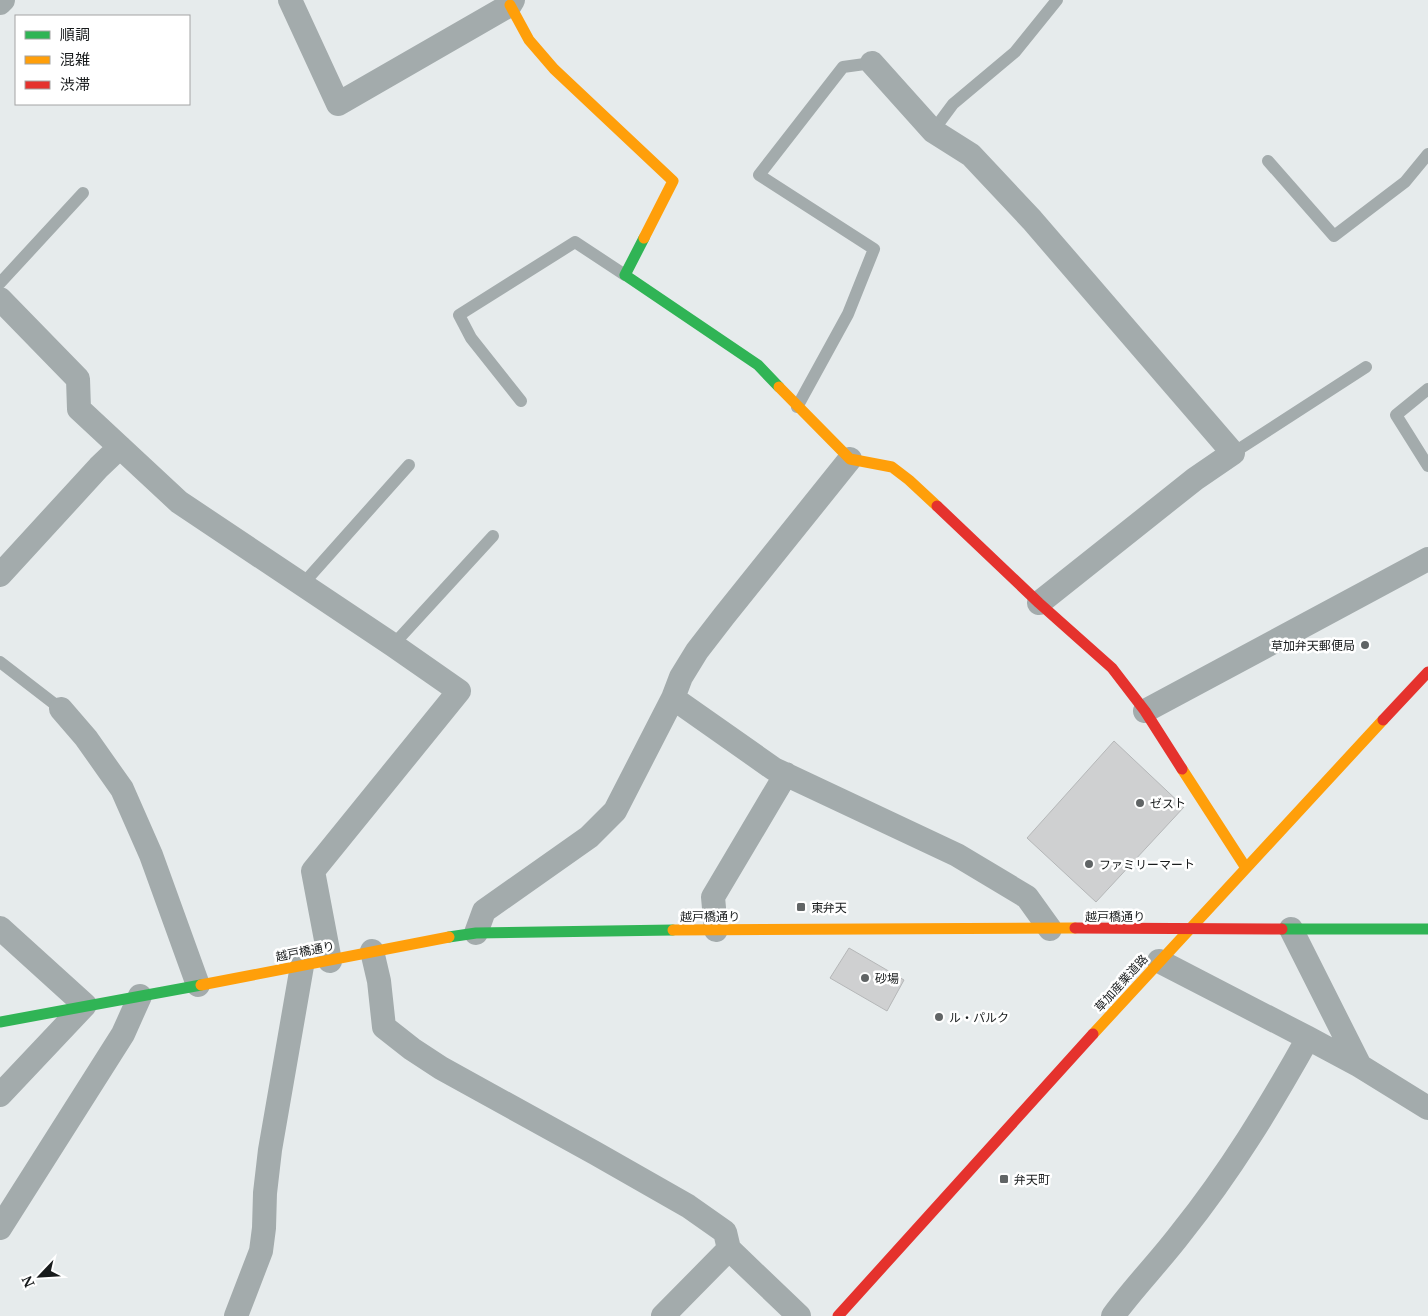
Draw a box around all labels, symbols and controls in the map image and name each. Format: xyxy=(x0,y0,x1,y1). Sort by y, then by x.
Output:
legend xyxy=(15,15,190,105)
text: 順調 xyxy=(60,24,90,44)
text: 混雑 xyxy=(60,49,90,69)
text: 渋滞 xyxy=(60,74,90,94)
place label: 草加弁天郵便局 xyxy=(1271,637,1355,654)
marker: 草加弁天郵便局 xyxy=(1359,639,1371,651)
place label: ゼスト xyxy=(1150,795,1186,812)
marker: ゼスト xyxy=(1134,797,1146,809)
place label: ファミリーマート xyxy=(1099,856,1195,873)
marker: ファミリーマート xyxy=(1083,858,1095,870)
place label: 東弁天 xyxy=(811,899,847,916)
marker: 東弁天 xyxy=(795,901,807,913)
street label: 越戸橋通り xyxy=(680,908,740,925)
street label: 越戸橋通り xyxy=(1085,908,1145,925)
street label: 越戸橋通り xyxy=(274,937,336,965)
street label: 草加産業道路 xyxy=(1091,951,1151,1015)
place label: 砂場 xyxy=(875,970,899,987)
marker: 砂場 xyxy=(859,972,871,984)
place label: ル・パルク xyxy=(949,1009,1009,1026)
marker: ル・パルク xyxy=(933,1011,945,1023)
place label: 弁天町 xyxy=(1014,1171,1050,1188)
marker: 弁天町 xyxy=(998,1173,1010,1185)
north arrow xyxy=(15,1251,65,1301)
text: N xyxy=(17,1273,39,1291)

